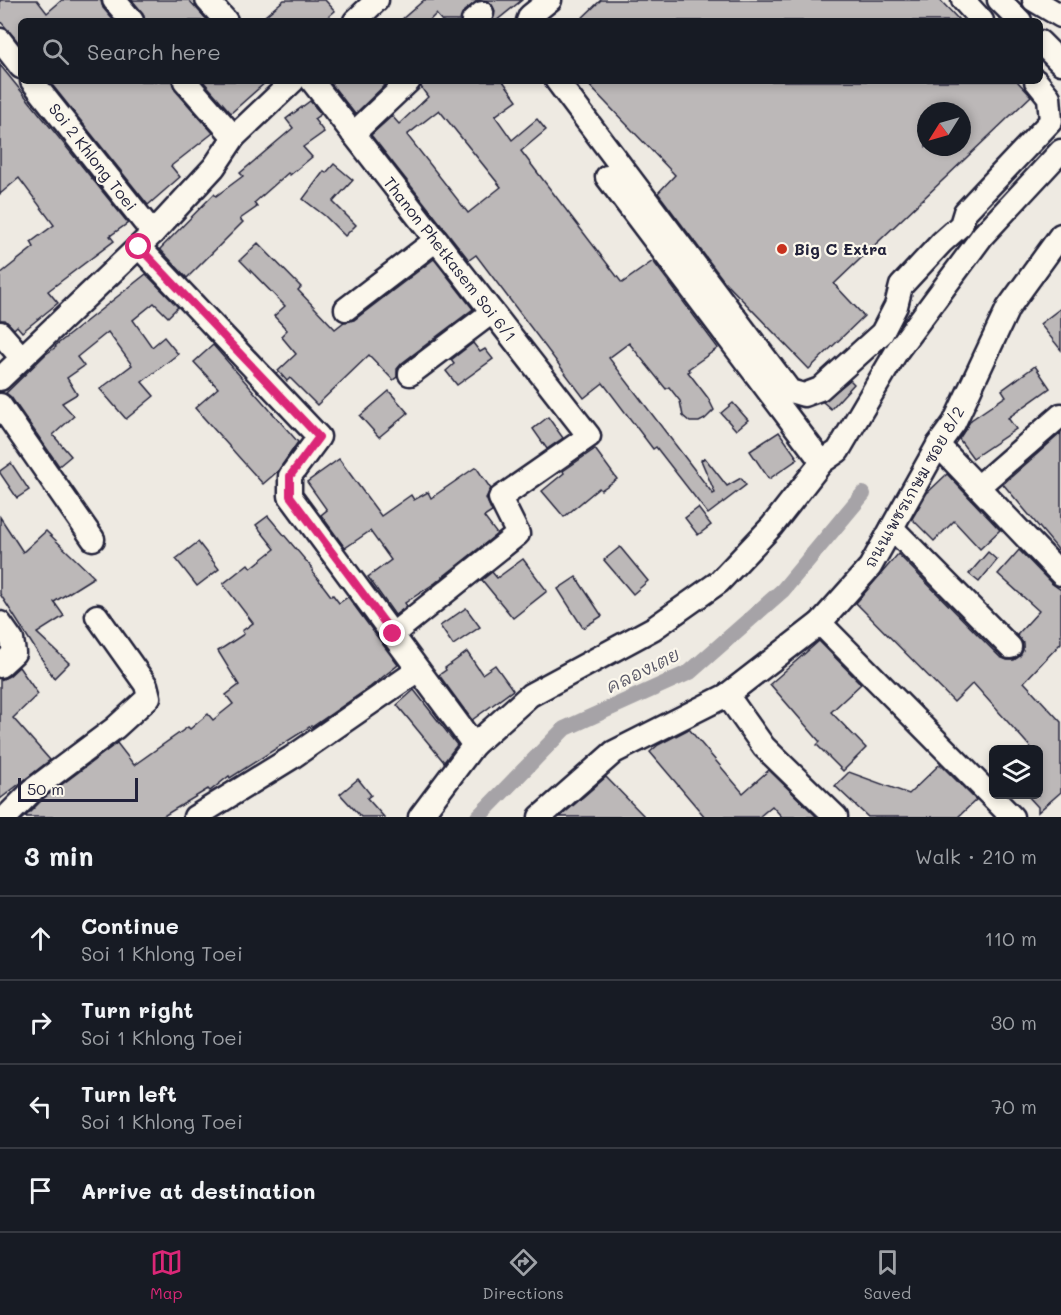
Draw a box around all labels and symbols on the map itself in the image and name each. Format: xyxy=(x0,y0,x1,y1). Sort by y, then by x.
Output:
street label: Soi 2 Khlong Toei xyxy=(45,99,142,215)
north arrow xyxy=(917,102,971,156)
street label: Thanon Phetkasem Soi 6/1 xyxy=(379,172,521,345)
route start xyxy=(125,233,151,259)
place label: Big C Extra xyxy=(794,238,887,259)
marker: Big C Extra xyxy=(775,242,789,256)
street label: ถนนเพชรเกษม ซอย 8/2 xyxy=(859,402,968,571)
route end xyxy=(379,620,405,646)
water label: คลองเตย xyxy=(602,642,683,698)
scale bar xyxy=(18,775,138,802)

